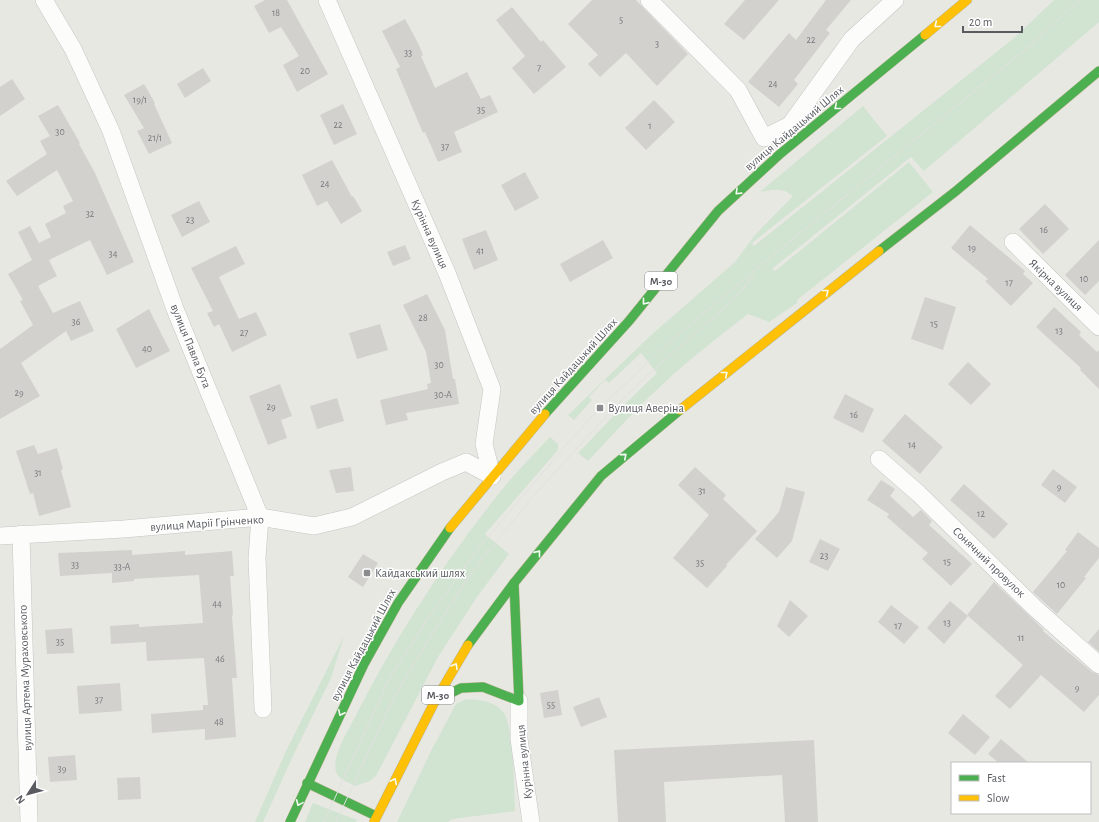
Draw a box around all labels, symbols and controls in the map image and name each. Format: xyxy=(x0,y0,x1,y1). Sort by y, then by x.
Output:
house number: 18 xyxy=(272,8,280,18)
scale bar xyxy=(963,8,1022,34)
house number: 5 xyxy=(619,15,623,25)
text: 20 m xyxy=(969,16,992,28)
one-way arrow xyxy=(935,20,942,27)
house number: 22 xyxy=(806,35,816,45)
house number: 3 xyxy=(655,39,659,49)
house number: 33 xyxy=(404,48,412,58)
house number: 7 xyxy=(537,63,541,73)
house number: 20 xyxy=(300,66,310,76)
house number: 24 xyxy=(768,79,778,89)
street label: вулиця Кайдацький Шлях xyxy=(742,83,847,174)
house number: 19/1 xyxy=(133,95,147,105)
one-way arrow xyxy=(834,103,841,110)
house number: 35 xyxy=(477,105,485,115)
house number: 22 xyxy=(333,120,343,130)
house number: 1 xyxy=(648,121,652,131)
house number: 30 xyxy=(55,127,65,137)
house number: 21/1 xyxy=(148,133,162,143)
house number: 37 xyxy=(441,142,449,152)
house number: 24 xyxy=(320,179,330,189)
one-way arrow xyxy=(735,187,743,195)
street label: Курінна вулиця xyxy=(408,197,451,271)
house number: 32 xyxy=(86,209,95,219)
house number: 23 xyxy=(186,215,194,225)
house number: 16 xyxy=(1040,225,1048,235)
house number: 19 xyxy=(968,243,976,253)
house number: 41 xyxy=(476,246,484,256)
house number: 34 xyxy=(109,249,118,259)
street label: Якірна вулиця xyxy=(1026,257,1085,314)
road number: М-30 xyxy=(645,272,677,290)
house number: 10 xyxy=(1080,274,1088,284)
house number: 17 xyxy=(1005,278,1013,288)
one-way arrow xyxy=(822,290,829,297)
one-way arrow xyxy=(642,297,649,304)
street label: вулиця Павла Бута xyxy=(168,302,214,391)
house number: 28 xyxy=(418,313,428,323)
street label: вулиця Кайдацький Шлях xyxy=(527,315,621,417)
house number: 36 xyxy=(72,317,81,327)
house number: 15 xyxy=(930,319,938,329)
house number: 13 xyxy=(1055,326,1063,336)
house number: 27 xyxy=(240,328,248,338)
house number: 40 xyxy=(142,344,152,354)
house number: 30 xyxy=(434,360,444,370)
one-way arrow xyxy=(721,372,728,379)
house number: 29 xyxy=(14,388,24,398)
house number: 30-А xyxy=(434,390,452,400)
house number: 29 xyxy=(266,402,276,412)
place label: Вулиця Аверіна xyxy=(608,402,685,415)
marker: Вулиця Аверіна xyxy=(595,403,605,413)
house number: 16 xyxy=(850,410,858,420)
house number: 14 xyxy=(908,440,916,450)
one-way arrow xyxy=(620,453,627,460)
house number: 31 xyxy=(34,468,42,478)
house number: 9 xyxy=(1057,482,1062,492)
house number: 31 xyxy=(698,486,706,496)
house number: 12 xyxy=(977,509,985,519)
street label: вулиця Марії Грінченко xyxy=(150,513,265,534)
street label: Сонячний провулок xyxy=(950,524,1028,601)
one-way arrow xyxy=(534,550,541,557)
house number: 23 xyxy=(820,551,828,561)
house number: 15 xyxy=(943,557,951,567)
house number: 35 xyxy=(696,558,704,568)
house number: 33 xyxy=(71,560,79,570)
house number: 33-А xyxy=(114,562,130,572)
place label: Кайдакський шлях xyxy=(375,567,466,579)
marker: Кайдакський шлях xyxy=(362,568,372,578)
house number: 10 xyxy=(1057,580,1065,590)
street label: вулиця Кайдацький Шлях xyxy=(328,586,399,704)
house number: 44 xyxy=(212,599,222,609)
street label: вулиця Артема Мураховського xyxy=(16,604,35,751)
house number: 13 xyxy=(943,618,951,628)
house number: 17 xyxy=(894,621,902,631)
house number: 11 xyxy=(1018,633,1024,643)
house number: 35 xyxy=(56,637,64,647)
house number: 46 xyxy=(215,654,225,664)
one-way arrow xyxy=(451,663,458,670)
house number: 9 xyxy=(1075,683,1080,693)
road number: М-30 xyxy=(422,686,454,704)
house number: 37 xyxy=(95,695,103,705)
house number: 55 xyxy=(547,700,555,710)
one-way arrow xyxy=(338,708,346,716)
house number: 48 xyxy=(214,717,224,727)
street label: Курінна вулиця xyxy=(514,724,535,800)
legend xyxy=(951,762,1091,814)
house number: 39 xyxy=(58,764,67,774)
text: Fast xyxy=(987,772,1006,784)
north arrow xyxy=(8,774,48,814)
one-way arrow xyxy=(389,778,397,785)
text: Slow xyxy=(987,792,1009,804)
text: N xyxy=(14,793,27,806)
one-way arrow xyxy=(296,798,304,806)

